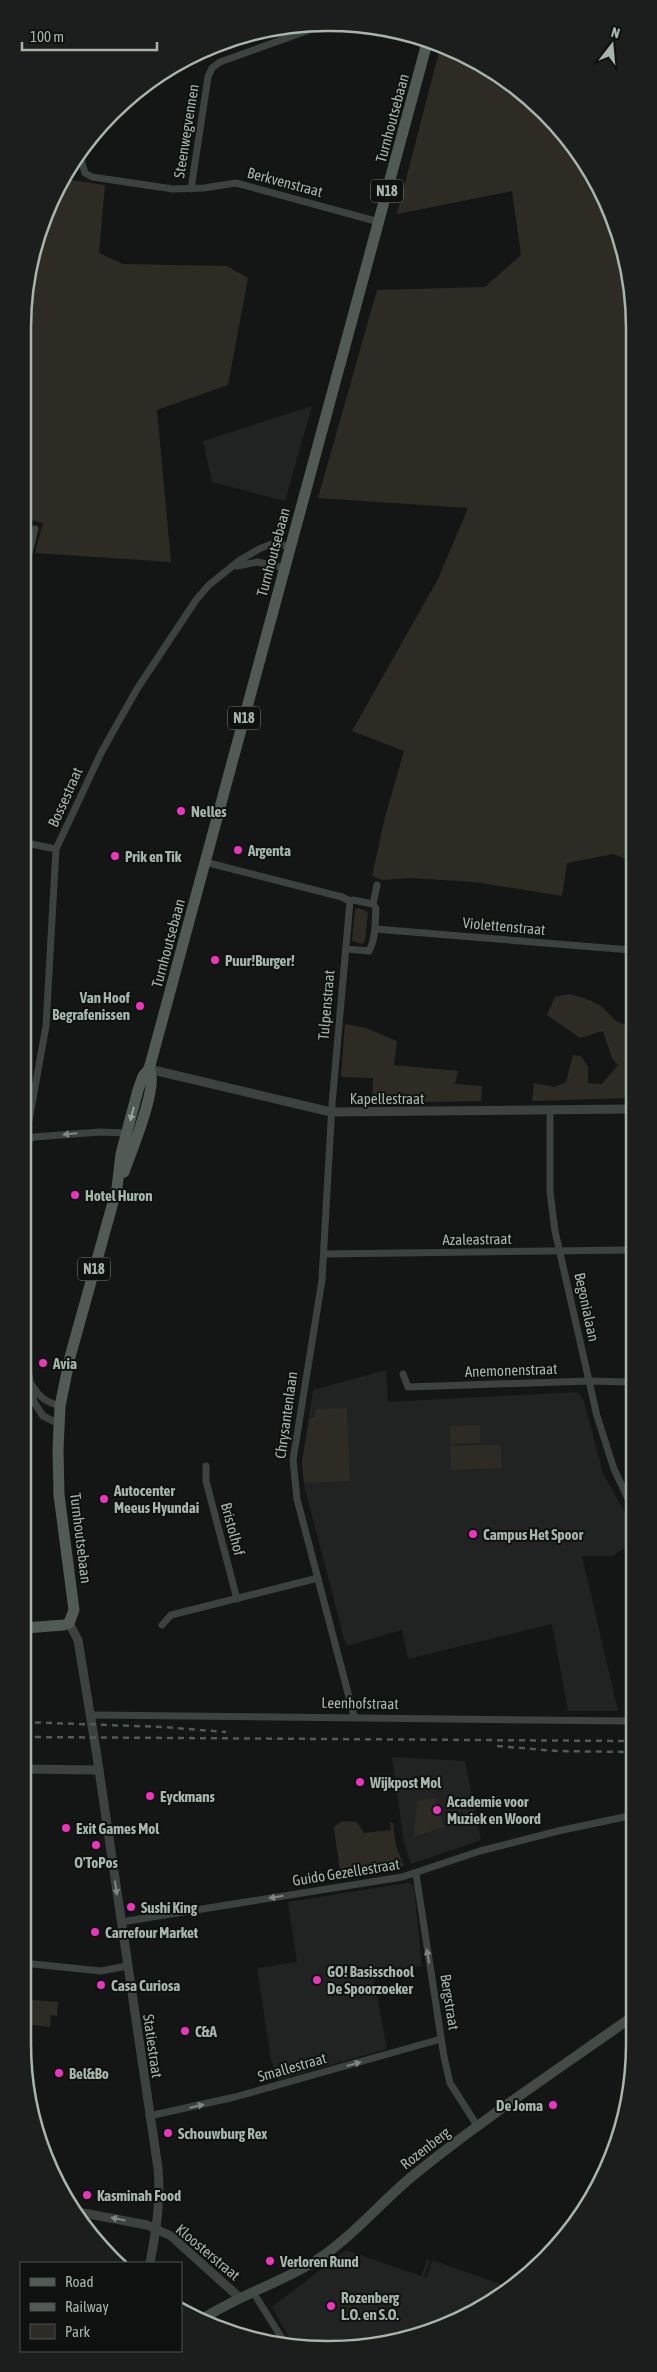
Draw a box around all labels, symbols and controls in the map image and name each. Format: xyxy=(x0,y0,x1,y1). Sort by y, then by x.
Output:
scale bar xyxy=(22,20,158,52)
north arrow xyxy=(587,20,637,70)
text: N xyxy=(609,24,622,41)
text: 100 m xyxy=(30,28,64,45)
street label: Turnhoutsebaan xyxy=(372,72,412,164)
street label: Steenwegvennen xyxy=(170,83,202,179)
street label: Berkvenstraat xyxy=(246,164,324,200)
road number: N18 xyxy=(371,180,403,202)
street label: Turnhoutsebaan xyxy=(253,506,293,598)
road number: N18 xyxy=(228,706,260,730)
street label: Bossestraat xyxy=(44,765,86,829)
place label: Nelles xyxy=(191,803,227,820)
marker: Nelles xyxy=(175,805,187,817)
place label: Argenta xyxy=(247,842,291,859)
marker: Argenta xyxy=(232,844,244,856)
place label: Prik en Tik xyxy=(125,848,182,865)
marker: Prik en Tik xyxy=(109,850,121,862)
street label: Turnhoutsebaan xyxy=(148,897,188,989)
street label: Violettenstraat xyxy=(462,914,546,938)
place label: Puur!Burger! xyxy=(225,952,295,969)
marker: Puur!Burger! xyxy=(209,954,221,966)
street label: Tulpenstraat xyxy=(314,969,338,1041)
place label: Van Hoof Begrafenissen xyxy=(52,989,131,1023)
marker: Van Hoof Begrafenissen xyxy=(134,1000,146,1012)
street label: Kapellestraat xyxy=(350,1090,424,1107)
one-way arrow xyxy=(128,1107,136,1122)
one-way arrow xyxy=(62,1130,78,1138)
place label: Hotel Huron xyxy=(85,1187,153,1204)
marker: Hotel Huron xyxy=(69,1189,81,1201)
street label: Azaleastraat xyxy=(442,1230,512,1248)
road number: N18 xyxy=(78,1258,110,1280)
street label: Begonialaan xyxy=(571,1271,603,1343)
place label: Avia xyxy=(52,1355,77,1372)
marker: Avia xyxy=(37,1357,49,1369)
street label: Anemonenstraat xyxy=(464,1360,558,1380)
street label: Chrysantenlaan xyxy=(271,1370,301,1460)
place label: Autocenter Meeus Hyundai xyxy=(113,1482,199,1516)
street label: Turnhoutsebaan xyxy=(67,1492,95,1584)
marker: Autocenter Meeus Hyundai xyxy=(98,1493,110,1505)
street label: Bristolhof xyxy=(218,1501,248,1557)
place label: Campus Het Spoor xyxy=(483,1526,584,1543)
marker: Campus Het Spoor xyxy=(467,1528,479,1540)
street label: Leenhofstraat xyxy=(321,1694,399,1712)
place label: Wijkpost Mol xyxy=(369,1774,442,1791)
marker: Wijkpost Mol xyxy=(354,1776,366,1788)
place label: Eyckmans xyxy=(160,1788,216,1805)
marker: Eyckmans xyxy=(144,1790,156,1802)
place label: Academie voor Muziek en Woord xyxy=(446,1793,541,1827)
marker: Academie voor Muziek en Woord xyxy=(431,1804,443,1816)
place label: Exit Games Mol xyxy=(76,1820,160,1837)
marker: Exit Games Mol xyxy=(60,1822,72,1834)
marker: O'ToPos xyxy=(90,1839,102,1851)
place label: O'ToPos xyxy=(74,1854,118,1871)
street label: Guido Gezellestraat xyxy=(291,1855,401,1889)
one-way arrow xyxy=(113,1880,121,1896)
one-way arrow xyxy=(268,1894,284,1902)
place label: Sushi King xyxy=(141,1899,198,1916)
marker: Sushi King xyxy=(125,1901,137,1913)
place label: Carrefour Market xyxy=(105,1924,199,1941)
marker: Carrefour Market xyxy=(89,1926,101,1938)
one-way arrow xyxy=(424,1948,432,1964)
place label: GO! Basisschool De Spoorzoeker xyxy=(327,1963,415,1997)
street label: Bergstraat xyxy=(437,1973,463,2031)
marker: GO! Basisschool De Spoorzoeker xyxy=(311,1974,323,1986)
place label: Casa Curiosa xyxy=(111,1977,180,1994)
marker: Casa Curiosa xyxy=(95,1979,107,1991)
street label: Statiestraat xyxy=(140,2013,166,2079)
place label: C&A xyxy=(195,2023,218,2040)
marker: C&A xyxy=(179,2025,191,2037)
street label: Smallestraat xyxy=(256,2049,328,2085)
one-way arrow xyxy=(346,2059,361,2067)
place label: Bel&Bo xyxy=(69,2065,109,2082)
marker: Bel&Bo xyxy=(53,2067,65,2079)
place label: De Joma xyxy=(496,2097,543,2114)
marker: De Joma xyxy=(547,2099,559,2111)
one-way arrow xyxy=(189,2101,205,2109)
street label: Rozenberg xyxy=(397,2123,454,2173)
place label: Schouwburg Rex xyxy=(178,2125,267,2142)
marker: Schouwburg Rex xyxy=(162,2127,174,2139)
place label: Kasminah Food xyxy=(97,2187,181,2204)
marker: Kasminah Food xyxy=(81,2189,93,2201)
one-way arrow xyxy=(110,2215,125,2223)
street label: Kloosterstraat xyxy=(173,2220,243,2284)
place label: Verloren Rund xyxy=(279,2253,359,2270)
marker: Verloren Rund xyxy=(264,2255,276,2267)
legend xyxy=(20,2262,182,2352)
text: Road xyxy=(65,2273,94,2290)
place label: Rozenberg L.O. en S.O. xyxy=(341,2289,400,2323)
text: Railway xyxy=(65,2298,109,2315)
marker: Rozenberg L.O. en S.O. xyxy=(325,2300,337,2312)
text: Park xyxy=(65,2323,90,2340)

